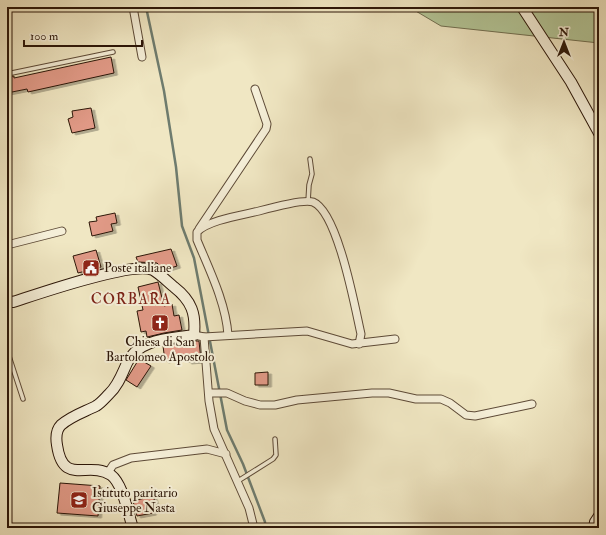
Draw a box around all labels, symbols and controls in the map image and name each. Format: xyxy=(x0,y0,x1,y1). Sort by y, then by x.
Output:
scale bar xyxy=(24,22,142,48)
north arrow xyxy=(544,22,584,62)
text: N xyxy=(558,26,570,39)
text: 100 m xyxy=(30,29,59,44)
public building icon: Poste italiane xyxy=(81,258,101,278)
place label: Poste italiane xyxy=(104,260,172,276)
district label: CORBARA xyxy=(91,290,171,309)
church icon: Chiesa di San Bartolomeo Apostolo xyxy=(150,313,170,333)
place label: Chiesa di San Bartolomeo Apostolo xyxy=(106,334,214,366)
place label: Istituto paritario Giuseppe Nasta xyxy=(92,485,178,517)
school or university icon: Istituto paritario Giuseppe Nasta xyxy=(69,490,89,510)

